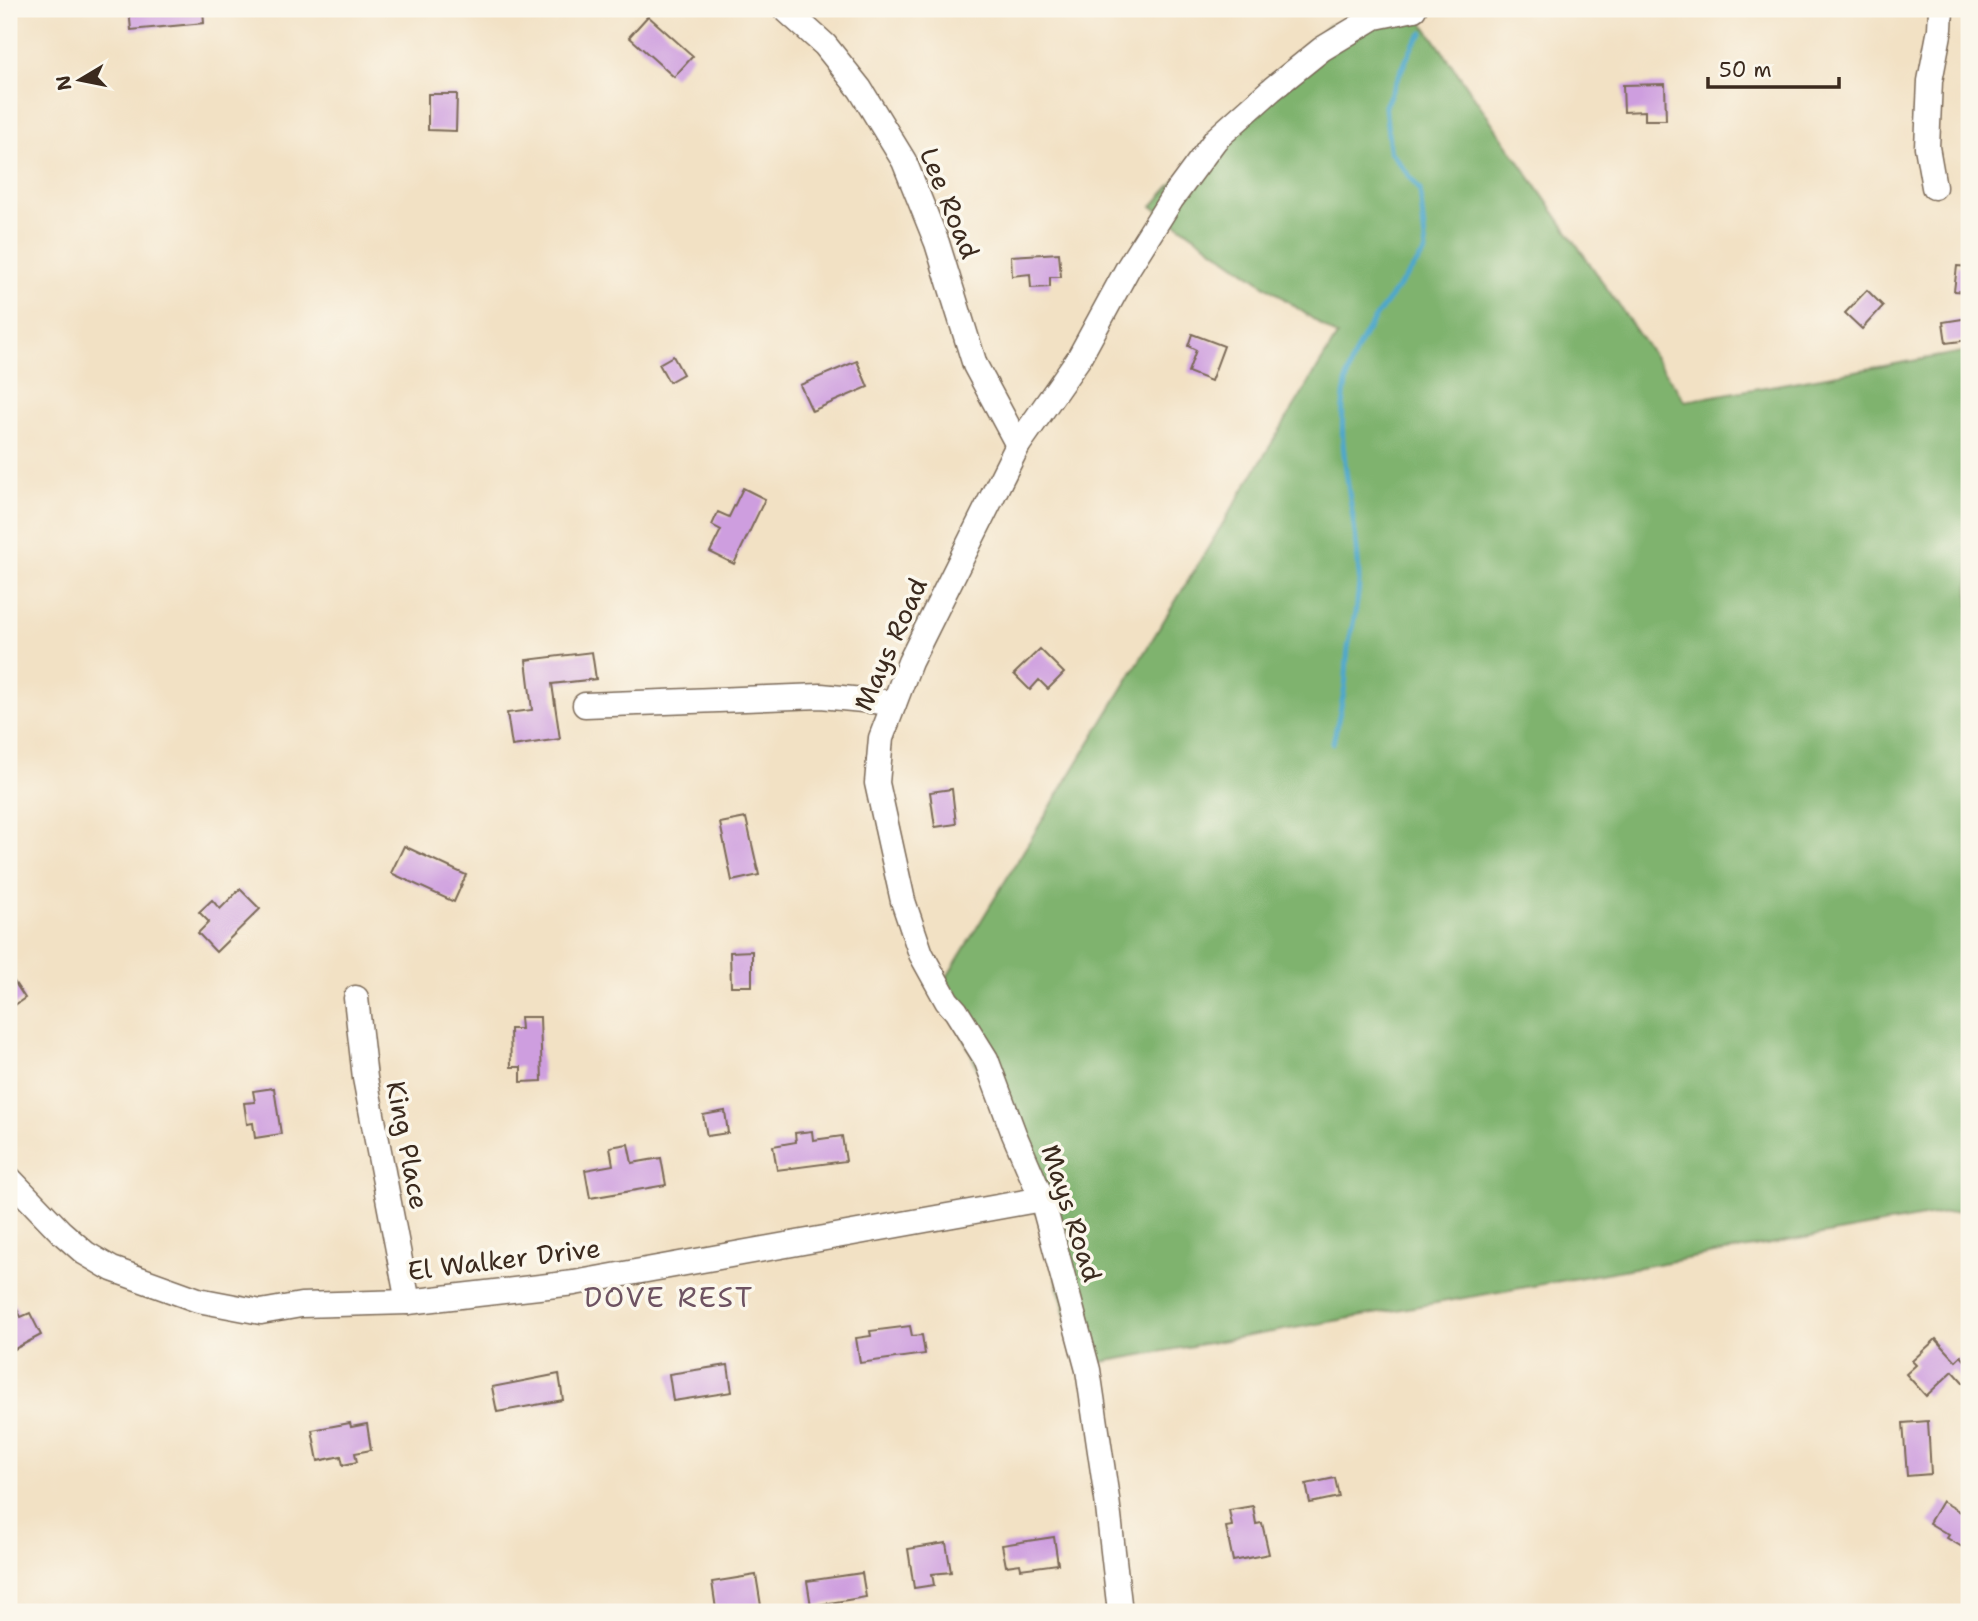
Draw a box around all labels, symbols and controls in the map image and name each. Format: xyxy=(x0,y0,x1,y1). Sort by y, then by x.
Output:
north arrow xyxy=(46,46,116,116)
scale bar xyxy=(1708,46,1840,90)
text: 50 m xyxy=(1719,56,1772,84)
text: N xyxy=(50,73,77,92)
street label: Lee Road xyxy=(912,142,988,264)
street label: Mays Road xyxy=(845,572,935,716)
street label: King Place xyxy=(378,1078,438,1212)
street label: Mays Road xyxy=(1033,1140,1111,1286)
street label: El Walker Drive xyxy=(406,1230,602,1288)
district label: DOVE REST xyxy=(584,1278,754,1316)

